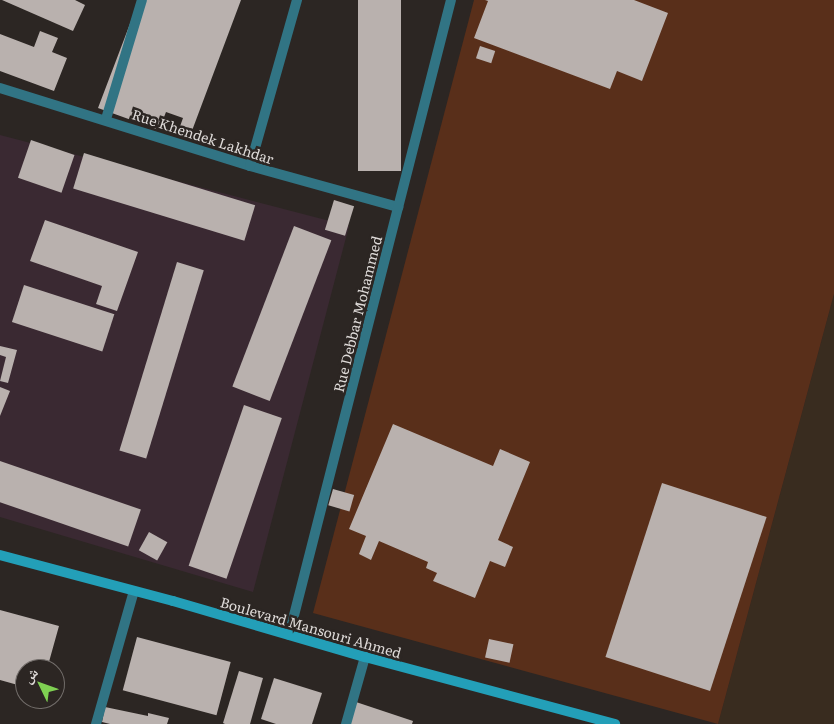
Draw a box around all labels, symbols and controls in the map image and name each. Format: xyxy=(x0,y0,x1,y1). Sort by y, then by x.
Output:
street label: Rue Khendek Lakhdar xyxy=(130,105,276,167)
street label: Rue Debbar Mohammed xyxy=(329,234,385,394)
street label: Boulevard Mansouri Ahmed xyxy=(218,593,404,661)
north arrow xyxy=(15,659,65,709)
text: ش xyxy=(17,662,42,687)

